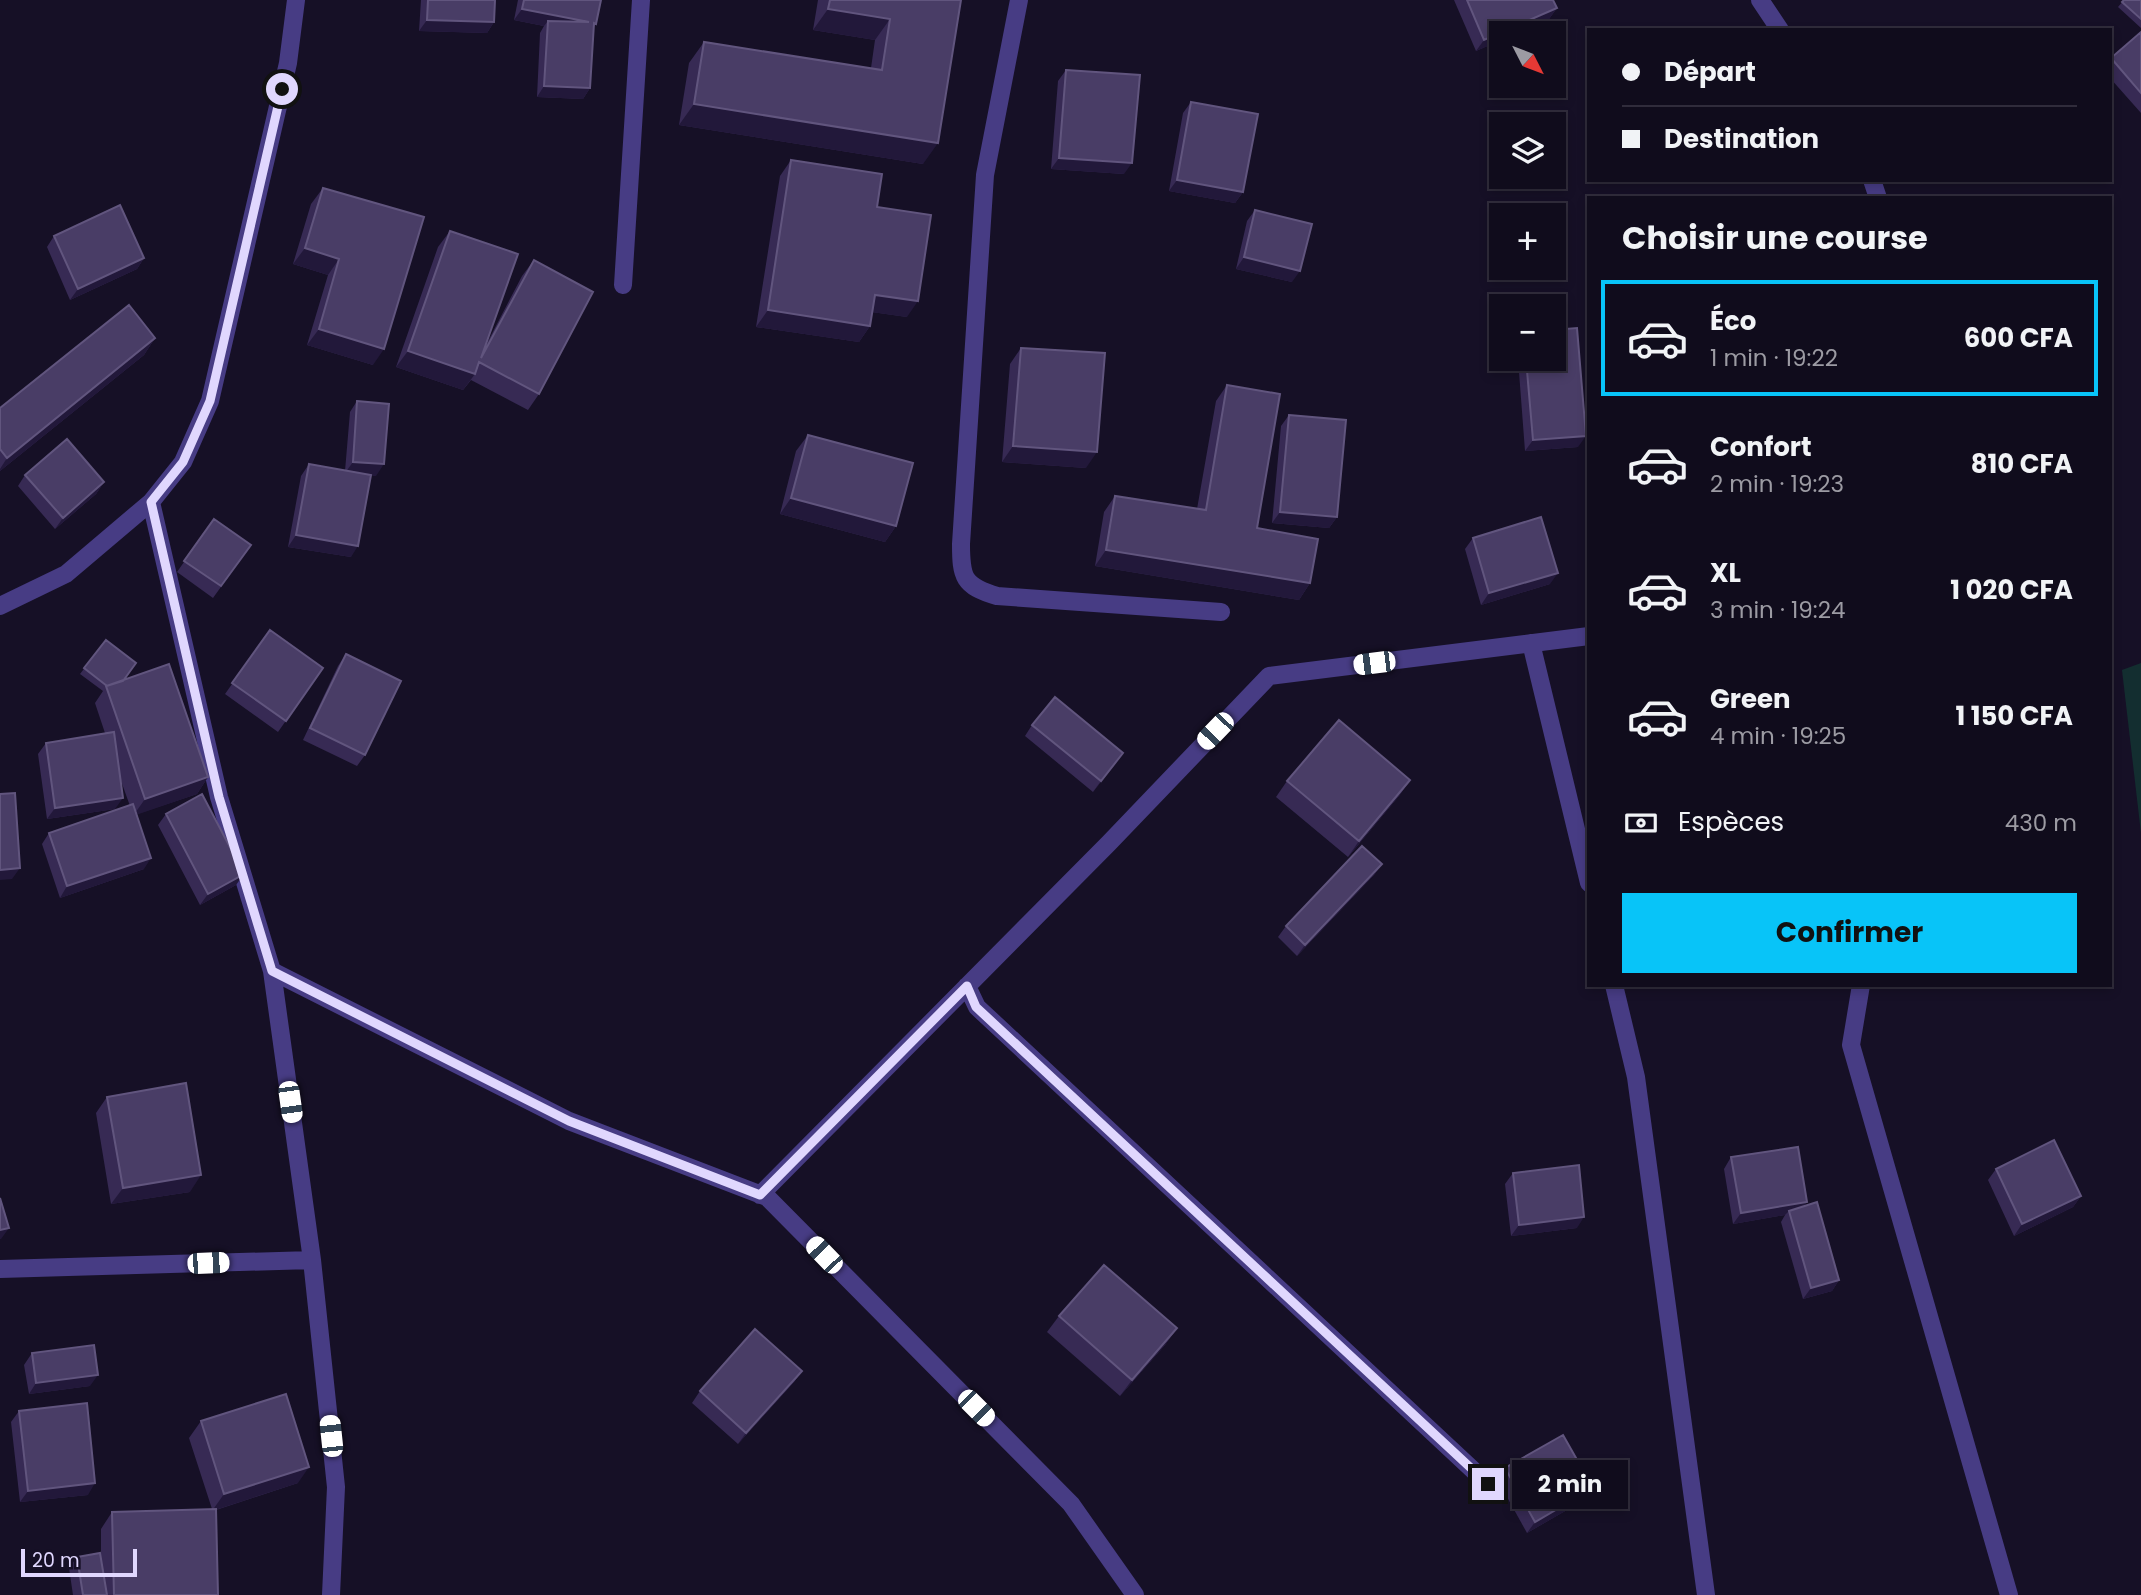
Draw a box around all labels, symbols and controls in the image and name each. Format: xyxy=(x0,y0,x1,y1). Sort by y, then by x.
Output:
north arrow xyxy=(1489,21,1566,98)
map controls xyxy=(1489,21,1566,371)
text: Départ xyxy=(1664,54,1756,90)
route start xyxy=(266,73,298,105)
button: layers xyxy=(1489,112,1566,189)
text: Destination xyxy=(1664,121,1819,157)
button: + xyxy=(1489,203,1566,280)
text: Choisir une course xyxy=(1622,215,1928,260)
button: − xyxy=(1489,294,1566,371)
text: Éco xyxy=(1710,303,1756,339)
icon: car xyxy=(1626,307,1689,370)
text: 600 CFA xyxy=(1964,320,2073,356)
text: 1 min · 19:22 xyxy=(1710,342,1838,374)
text: Confort xyxy=(1710,429,1812,465)
icon: car xyxy=(1626,433,1689,496)
text: 810 CFA xyxy=(1971,446,2073,482)
text: 2 min · 19:23 xyxy=(1710,468,1844,500)
text: XL xyxy=(1710,555,1741,591)
icon: car xyxy=(1626,559,1689,622)
text: 1 020 CFA xyxy=(1950,572,2073,608)
text: 3 min · 19:24 xyxy=(1710,594,1845,626)
car xyxy=(1352,650,1397,676)
text: Green xyxy=(1710,681,1791,717)
icon: car xyxy=(1626,685,1689,748)
text: 1 150 CFA xyxy=(1955,698,2073,734)
car xyxy=(1193,709,1238,753)
text: 4 min · 19:25 xyxy=(1710,720,1846,752)
icon: cash xyxy=(1622,804,1660,842)
text: Espèces xyxy=(1678,804,1784,840)
text: 430 m xyxy=(2005,807,2077,839)
button: Confirmer xyxy=(1622,893,2077,973)
car xyxy=(277,1080,304,1124)
car xyxy=(802,1233,847,1277)
car xyxy=(187,1252,230,1274)
car xyxy=(954,1386,999,1430)
car xyxy=(319,1414,344,1458)
callout: 2 min xyxy=(1512,1460,1628,1508)
route end xyxy=(1472,1468,1504,1500)
text: 2 min xyxy=(1538,1468,1602,1500)
scale bar xyxy=(21,1546,136,1578)
text: 20 m xyxy=(32,1547,80,1574)

